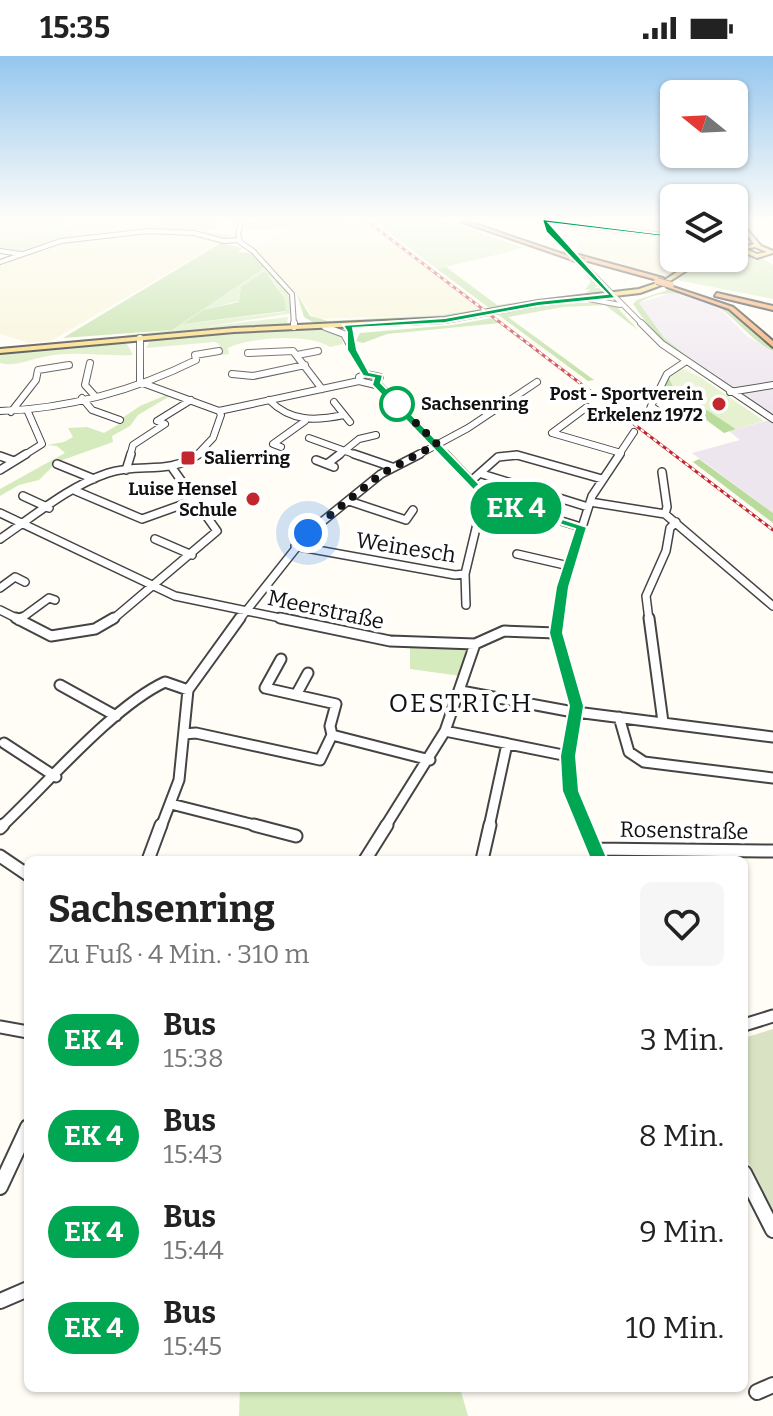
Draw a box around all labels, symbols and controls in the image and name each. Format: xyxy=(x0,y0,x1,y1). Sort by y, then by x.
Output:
text: 15:35 xyxy=(40,10,110,46)
north arrow xyxy=(660,80,748,168)
map controls xyxy=(660,80,748,272)
button: layers xyxy=(660,184,748,272)
place label: Post - Sportverein Erkelenz 1972 xyxy=(549,383,703,426)
marker: Sachsenring xyxy=(380,387,414,421)
place label: Sachsenring xyxy=(421,393,529,415)
marker: Post - Sportverein Erkelenz 1972 xyxy=(710,395,728,413)
place label: Salierring xyxy=(204,447,291,469)
marker: Salierring xyxy=(179,449,197,467)
place label: Luise Hensel Schule xyxy=(128,478,237,521)
line badge: EK 4 xyxy=(460,482,572,534)
marker: Luise Hensel Schule xyxy=(244,490,262,508)
text: EK 4 xyxy=(486,491,546,524)
your location xyxy=(288,513,328,553)
street label: Weinesch xyxy=(354,526,458,569)
street label: Meerstraße xyxy=(265,584,387,635)
district label: OESTRICH xyxy=(389,688,533,719)
street label: Rosenstraße xyxy=(619,816,749,845)
button: heart xyxy=(640,882,724,966)
text: Sachsenring xyxy=(48,886,275,932)
text: Zu Fuß · 4 Min. · 310 m xyxy=(48,939,309,970)
text: Bus xyxy=(163,1007,216,1043)
text: 3 Min. xyxy=(640,1022,724,1058)
text: EK 4 xyxy=(64,1023,123,1056)
text: 15:38 xyxy=(163,1043,224,1074)
text: Bus xyxy=(163,1103,216,1139)
text: 8 Min. xyxy=(639,1118,724,1154)
text: EK 4 xyxy=(64,1119,123,1152)
text: 15:43 xyxy=(163,1139,223,1170)
text: Bus xyxy=(163,1199,216,1235)
text: 9 Min. xyxy=(639,1214,724,1250)
text: EK 4 xyxy=(64,1215,123,1248)
text: 15:44 xyxy=(163,1235,224,1266)
text: Bus xyxy=(163,1295,216,1331)
text: 10 Min. xyxy=(625,1310,724,1346)
text: EK 4 xyxy=(64,1311,123,1344)
text: 15:45 xyxy=(163,1331,222,1362)

